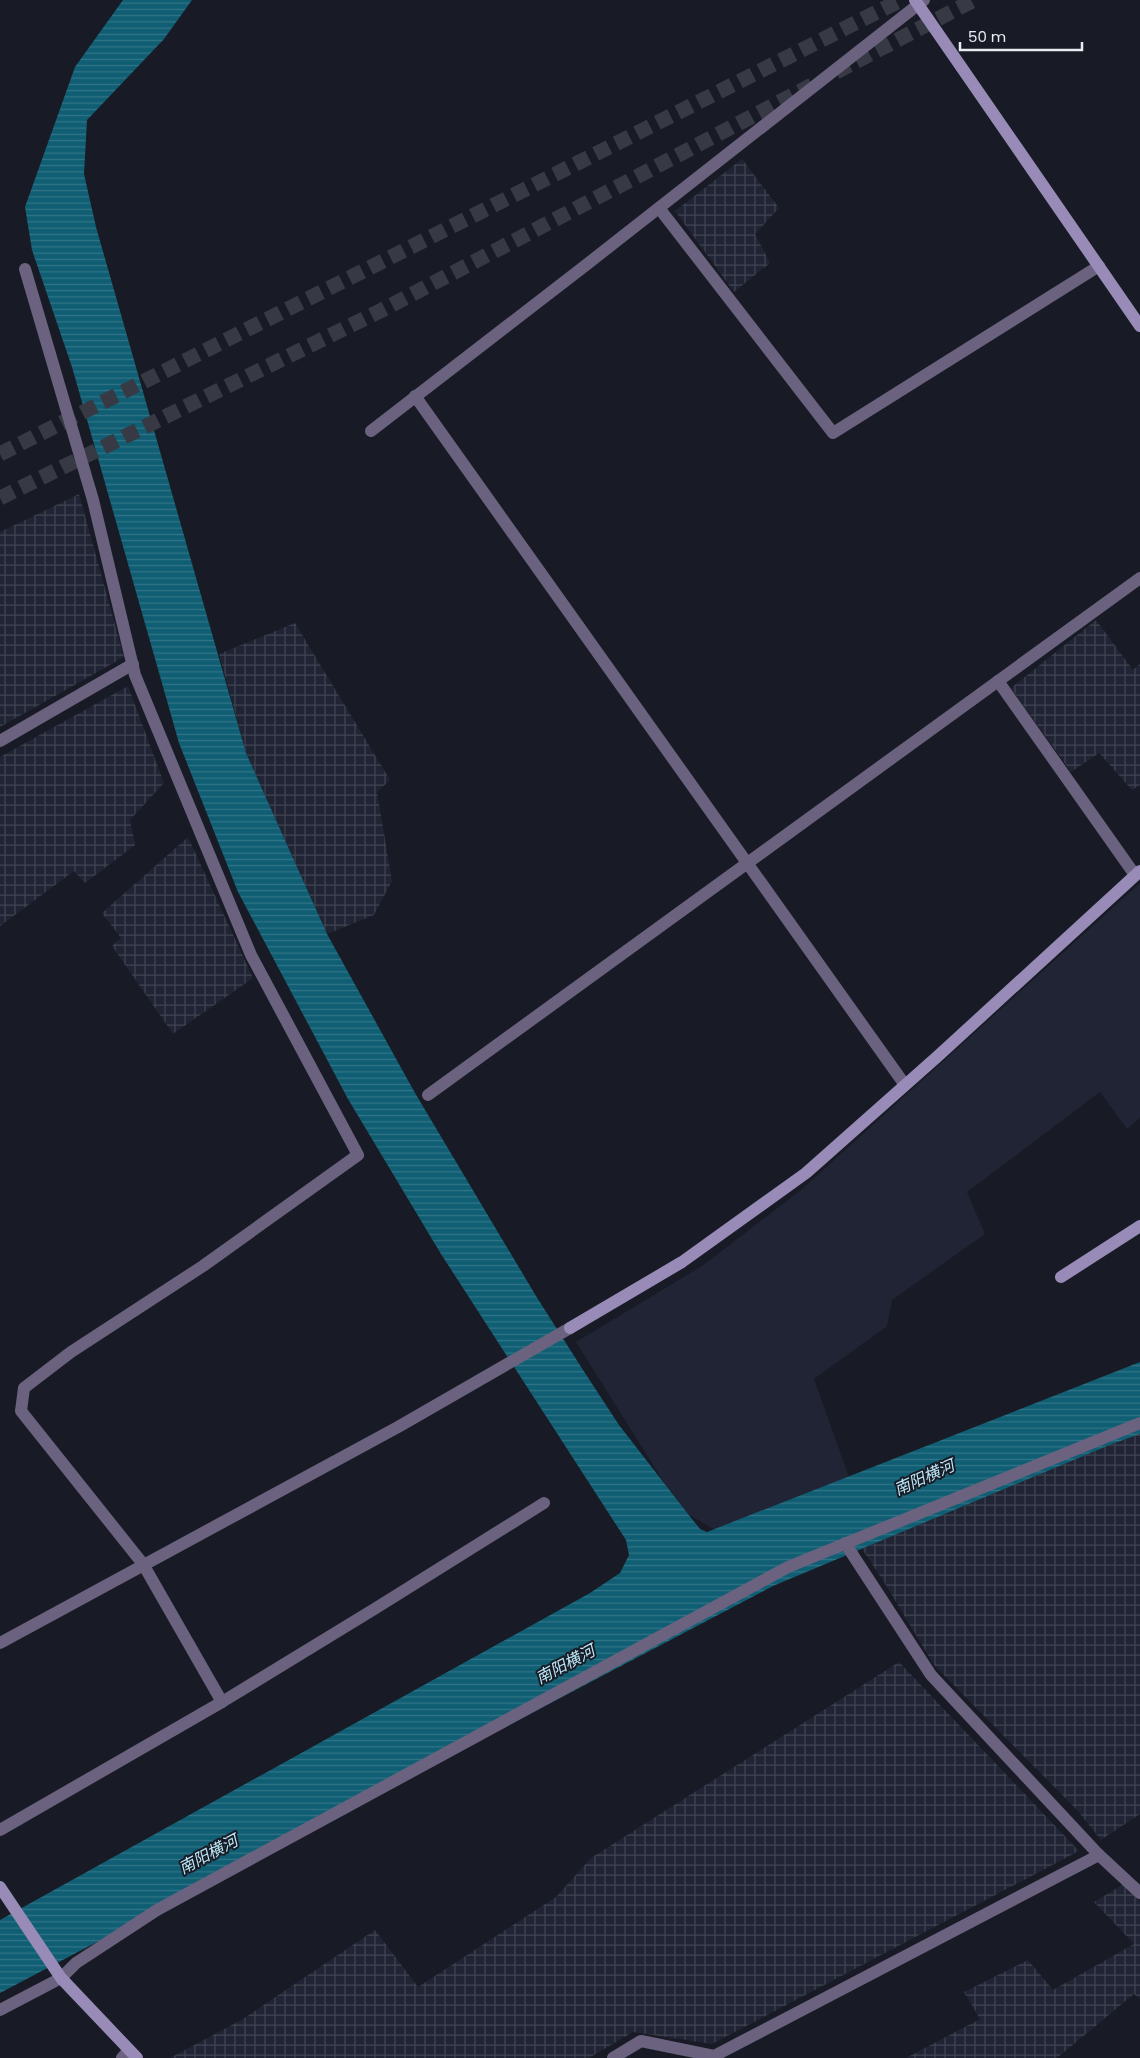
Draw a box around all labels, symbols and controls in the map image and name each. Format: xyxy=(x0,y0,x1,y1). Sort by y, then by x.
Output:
scale bar xyxy=(960,20,1082,52)
text: 50 m xyxy=(968,26,1006,47)
water label: 南阳横河 xyxy=(890,1453,961,1501)
water label: 南阳横河 xyxy=(532,1638,602,1690)
water label: 南阳横河 xyxy=(175,1828,245,1880)

